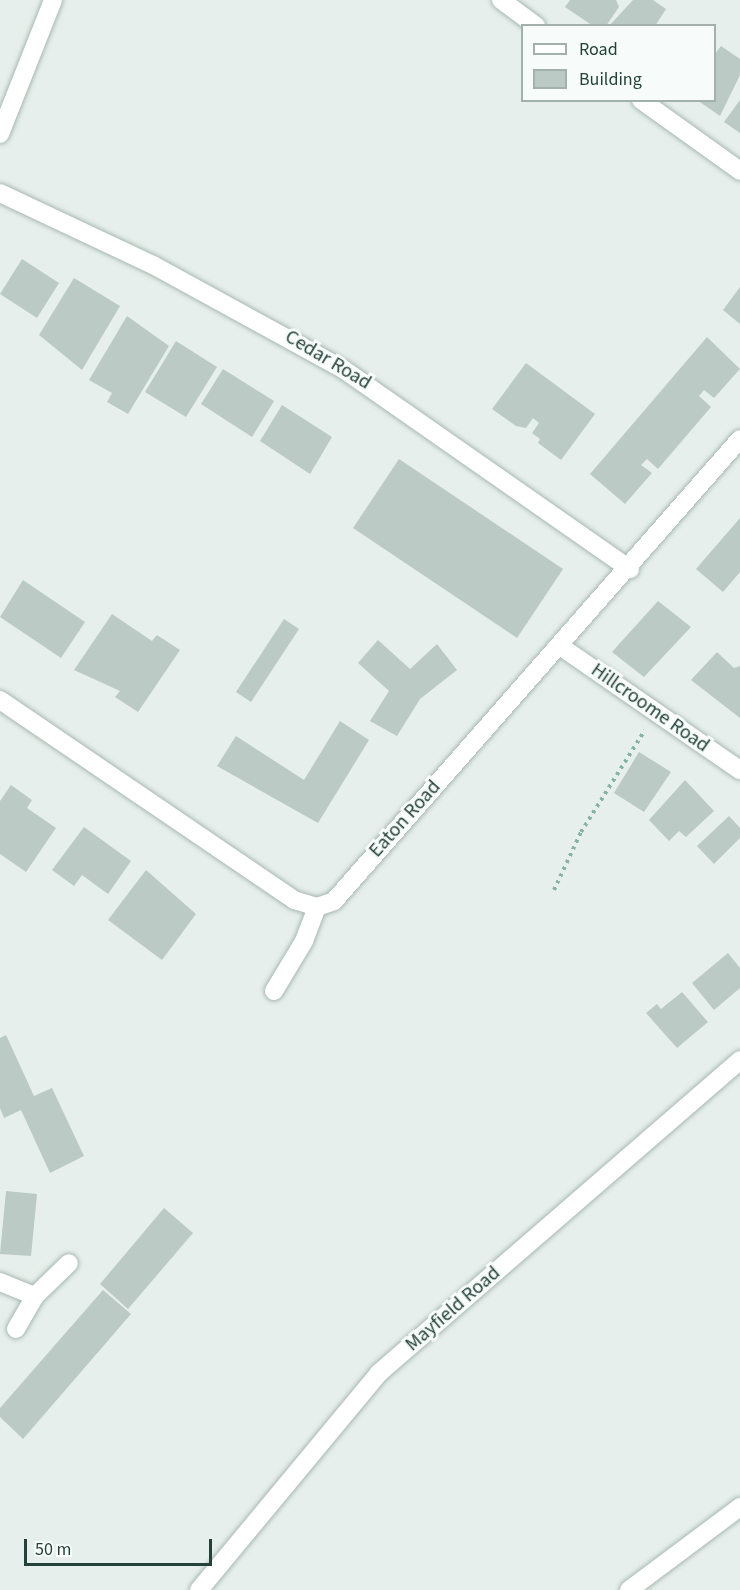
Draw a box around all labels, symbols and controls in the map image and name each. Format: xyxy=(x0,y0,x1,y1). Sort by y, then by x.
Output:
legend xyxy=(521,24,716,102)
text: Road xyxy=(579,37,618,62)
text: Building xyxy=(579,67,642,92)
street label: Cedar Road xyxy=(281,325,375,395)
street label: Hillcroome Road xyxy=(586,658,714,758)
street label: Eaton Road xyxy=(364,775,446,863)
street label: Mayfield Road xyxy=(401,1261,505,1357)
scale bar xyxy=(27,1527,214,1565)
text: 50 m xyxy=(35,1537,71,1562)

